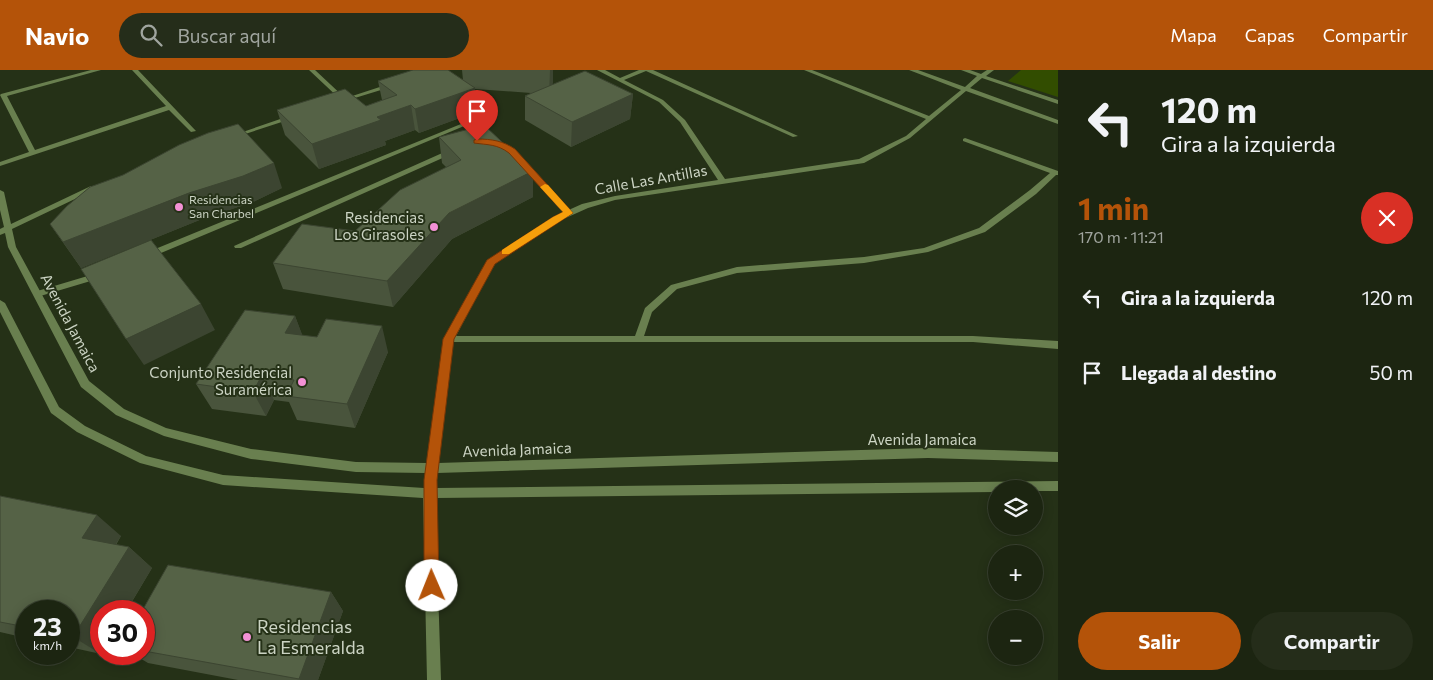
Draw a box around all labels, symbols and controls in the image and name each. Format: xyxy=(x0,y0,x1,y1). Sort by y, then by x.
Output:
search box xyxy=(119,13,469,58)
text: Navio xyxy=(25,21,89,50)
icon: search xyxy=(137,21,165,49)
text: Buscar aquí xyxy=(177,24,276,47)
text: Mapa xyxy=(1170,24,1217,46)
text: Capas xyxy=(1245,24,1295,46)
text: Compartir xyxy=(1323,24,1408,46)
text: 120 m xyxy=(1161,87,1257,130)
pin xyxy=(456,90,498,141)
icon: left xyxy=(1078,90,1143,155)
icon: arrive xyxy=(463,97,491,125)
text: Gira a la izquierda xyxy=(1161,130,1336,157)
street label: Calle Las Antillas xyxy=(593,160,709,198)
text: 1 min xyxy=(1078,189,1149,226)
place label: Residencias San Charbel xyxy=(189,192,254,220)
button: close xyxy=(1361,192,1413,244)
marker: Residencias San Charbel xyxy=(173,201,185,213)
place label: Residencias Los Girasoles xyxy=(334,208,424,243)
marker: Residencias Los Girasoles xyxy=(428,221,440,233)
text: 170 m · 11:21 xyxy=(1078,227,1164,246)
street label: Avenida Jamaica xyxy=(37,270,104,375)
icon: left xyxy=(1078,284,1106,312)
text: Gira a la izquierda xyxy=(1121,286,1275,309)
text: 120 m xyxy=(1362,286,1413,309)
icon: arrive xyxy=(1078,359,1106,387)
text: Llegada al destino xyxy=(1121,361,1277,384)
text: 50 m xyxy=(1369,361,1413,384)
place label: Conjunto Residencial Suramérica xyxy=(149,363,292,398)
marker: Conjunto Residencial Suramérica xyxy=(296,376,308,388)
street label: Avenida Jamaica xyxy=(867,430,977,448)
street label: Avenida Jamaica xyxy=(462,438,572,460)
map controls xyxy=(988,480,1043,665)
button: layers xyxy=(988,480,1043,535)
button: + xyxy=(988,545,1043,600)
position arrow xyxy=(405,559,457,611)
speed limit sign: 30 xyxy=(90,600,155,665)
button: − xyxy=(988,610,1043,665)
text: 23 xyxy=(33,611,62,641)
button: Salir xyxy=(1078,612,1241,670)
button: Compartir xyxy=(1251,612,1413,670)
place label: Residencias La Esmeralda xyxy=(257,615,365,658)
marker: Residencias La Esmeralda xyxy=(241,631,253,643)
text: km/h xyxy=(33,638,62,652)

